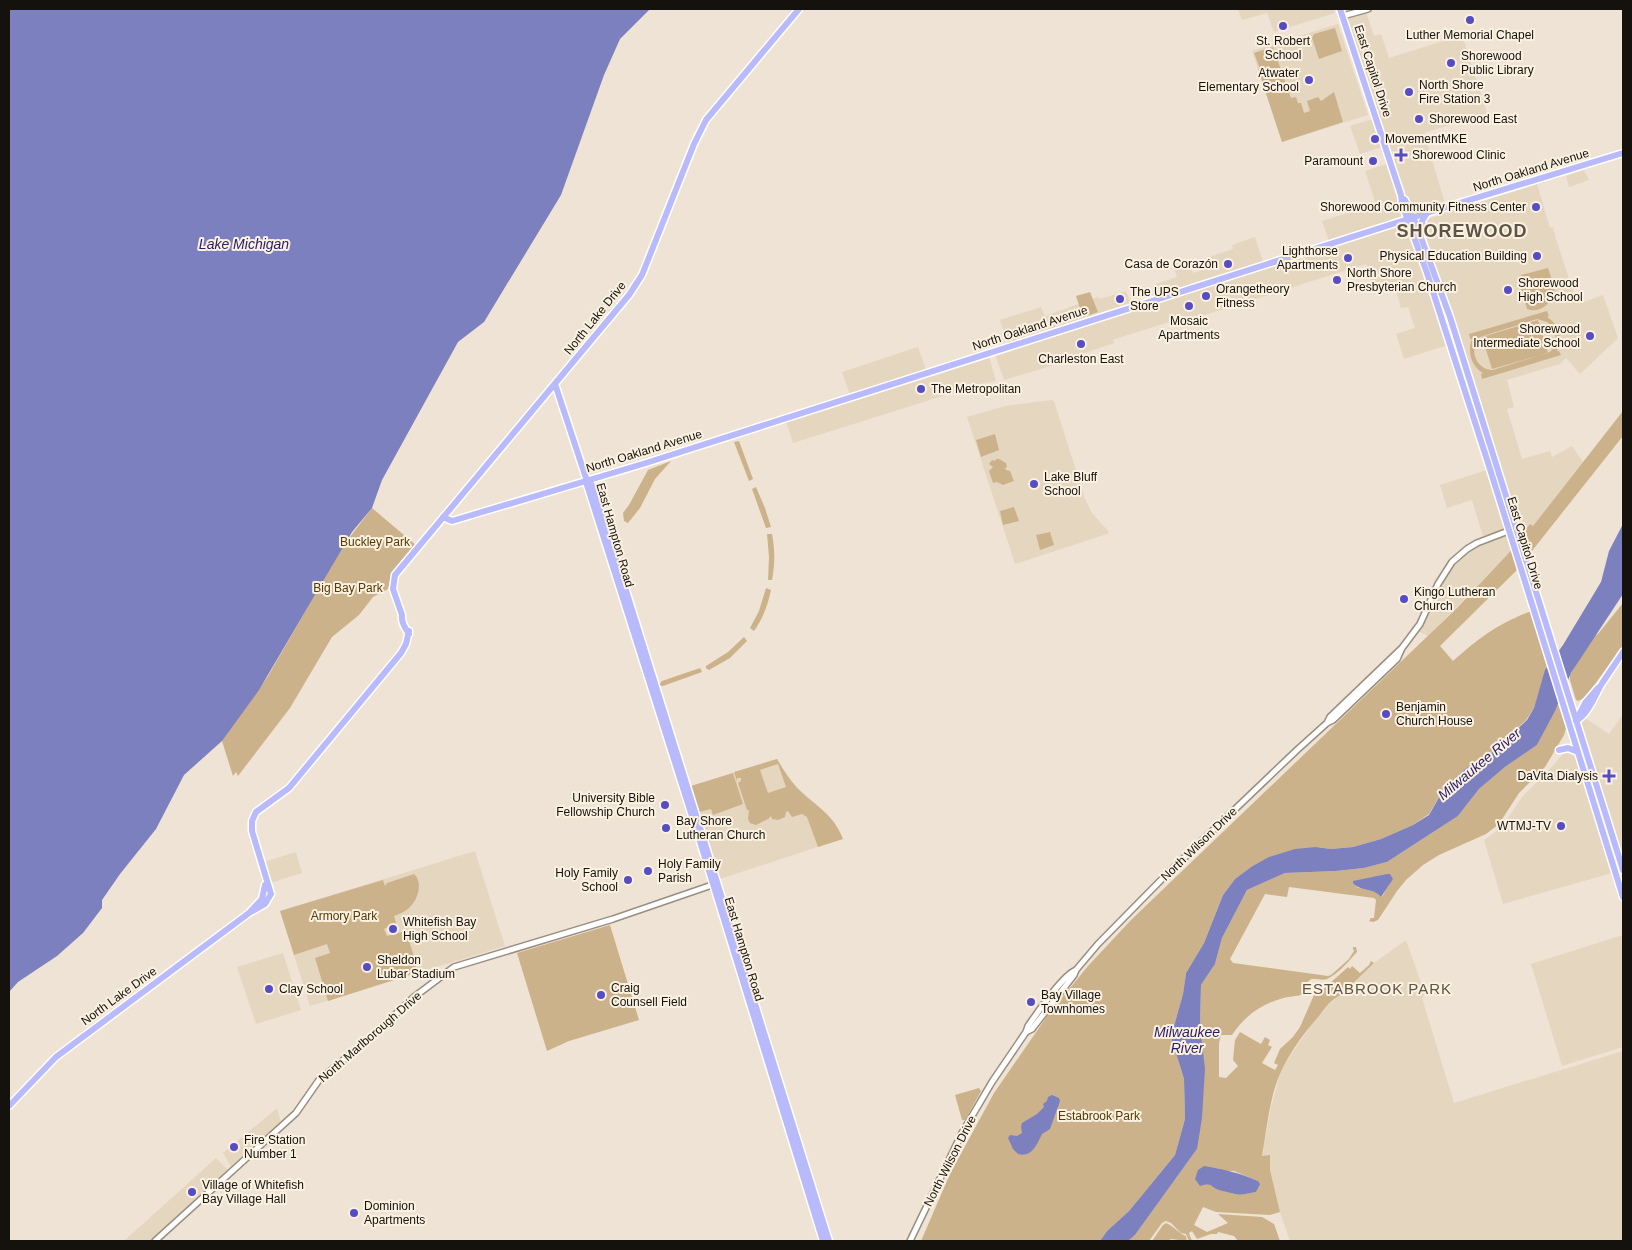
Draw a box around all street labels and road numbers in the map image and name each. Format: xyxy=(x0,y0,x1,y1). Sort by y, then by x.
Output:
street label: East Capitol Drive xyxy=(1352,23,1395,119)
street label: North Oakland Avenue xyxy=(1471,146,1591,194)
street label: North Lake Drive xyxy=(561,278,629,357)
street label: North Oakland Avenue xyxy=(971,303,1090,353)
street label: North Oakland Avenue xyxy=(584,427,704,475)
street label: East Hampton Road xyxy=(593,481,637,589)
street label: East Capitol Drive xyxy=(1504,495,1546,591)
street label: North Wilson Drive xyxy=(1158,804,1240,884)
street label: East Hampton Road xyxy=(722,895,766,1003)
street label: North Lake Drive xyxy=(78,964,160,1028)
street label: North Marlborough Drive xyxy=(316,988,424,1085)
street label: North Wilson Drive xyxy=(921,1113,979,1209)

